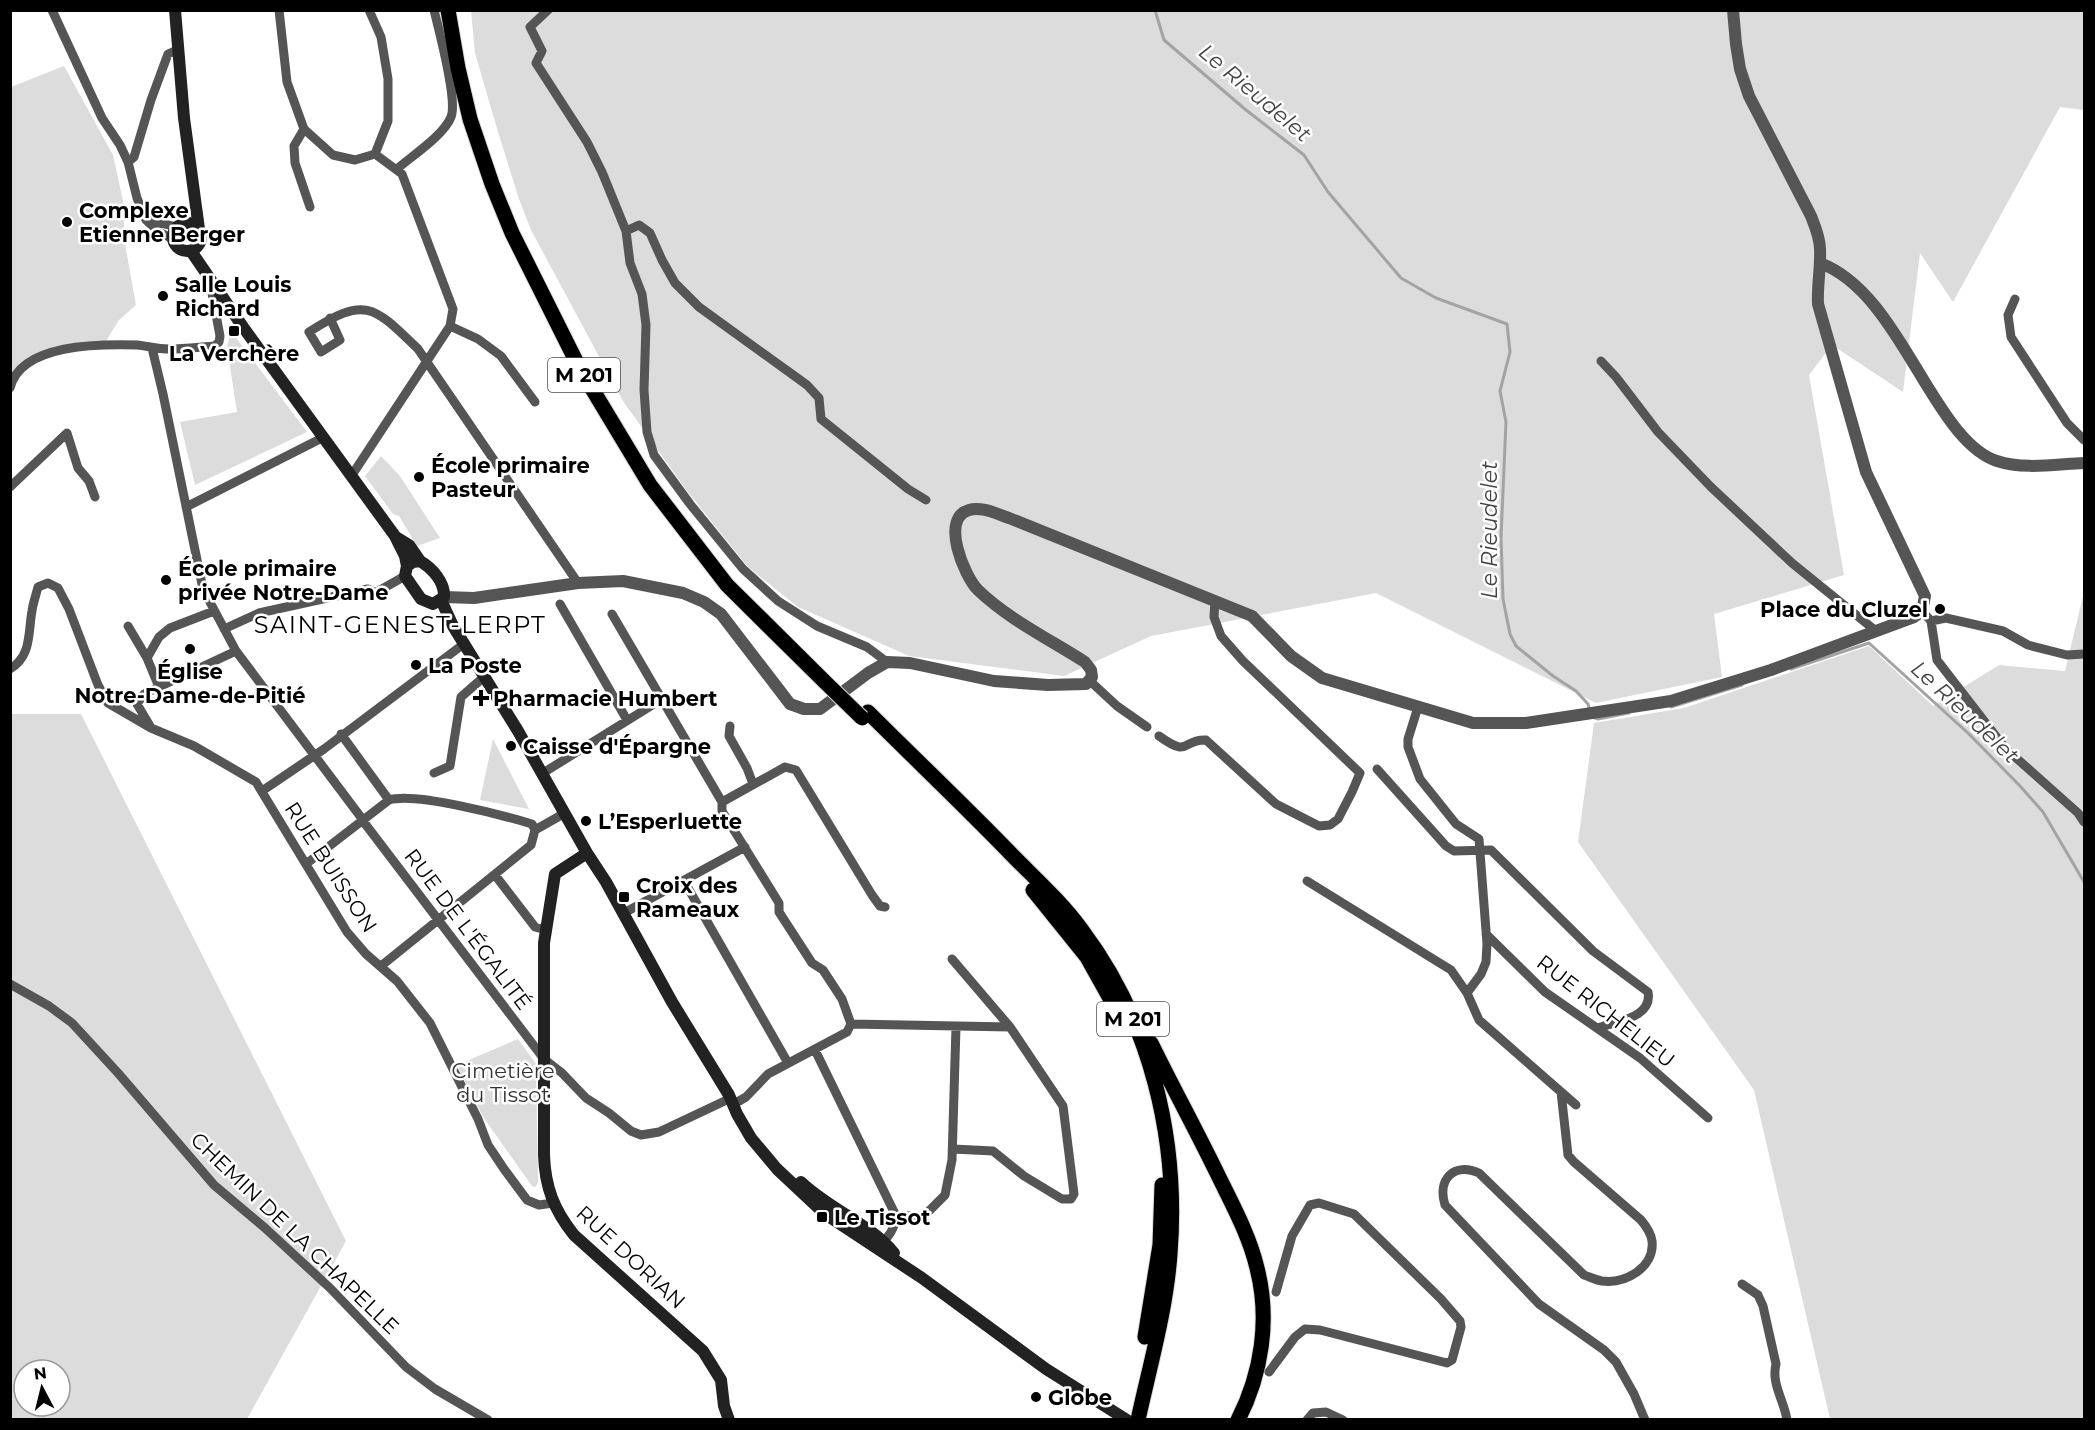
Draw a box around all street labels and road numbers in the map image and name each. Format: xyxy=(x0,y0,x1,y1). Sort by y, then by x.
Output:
road number: M 201 xyxy=(548,358,620,392)
street label: RUE BUISSON xyxy=(279,797,383,937)
street label: RUE DE L'ÉGALITÉ xyxy=(399,844,537,1014)
street label: RUE RICHELIEU xyxy=(1532,949,1680,1073)
road number: M 201 xyxy=(1097,1002,1169,1036)
street label: CHEMIN DE LA CHAPELLE xyxy=(186,1127,404,1339)
street label: RUE DORIAN xyxy=(571,1200,691,1314)

